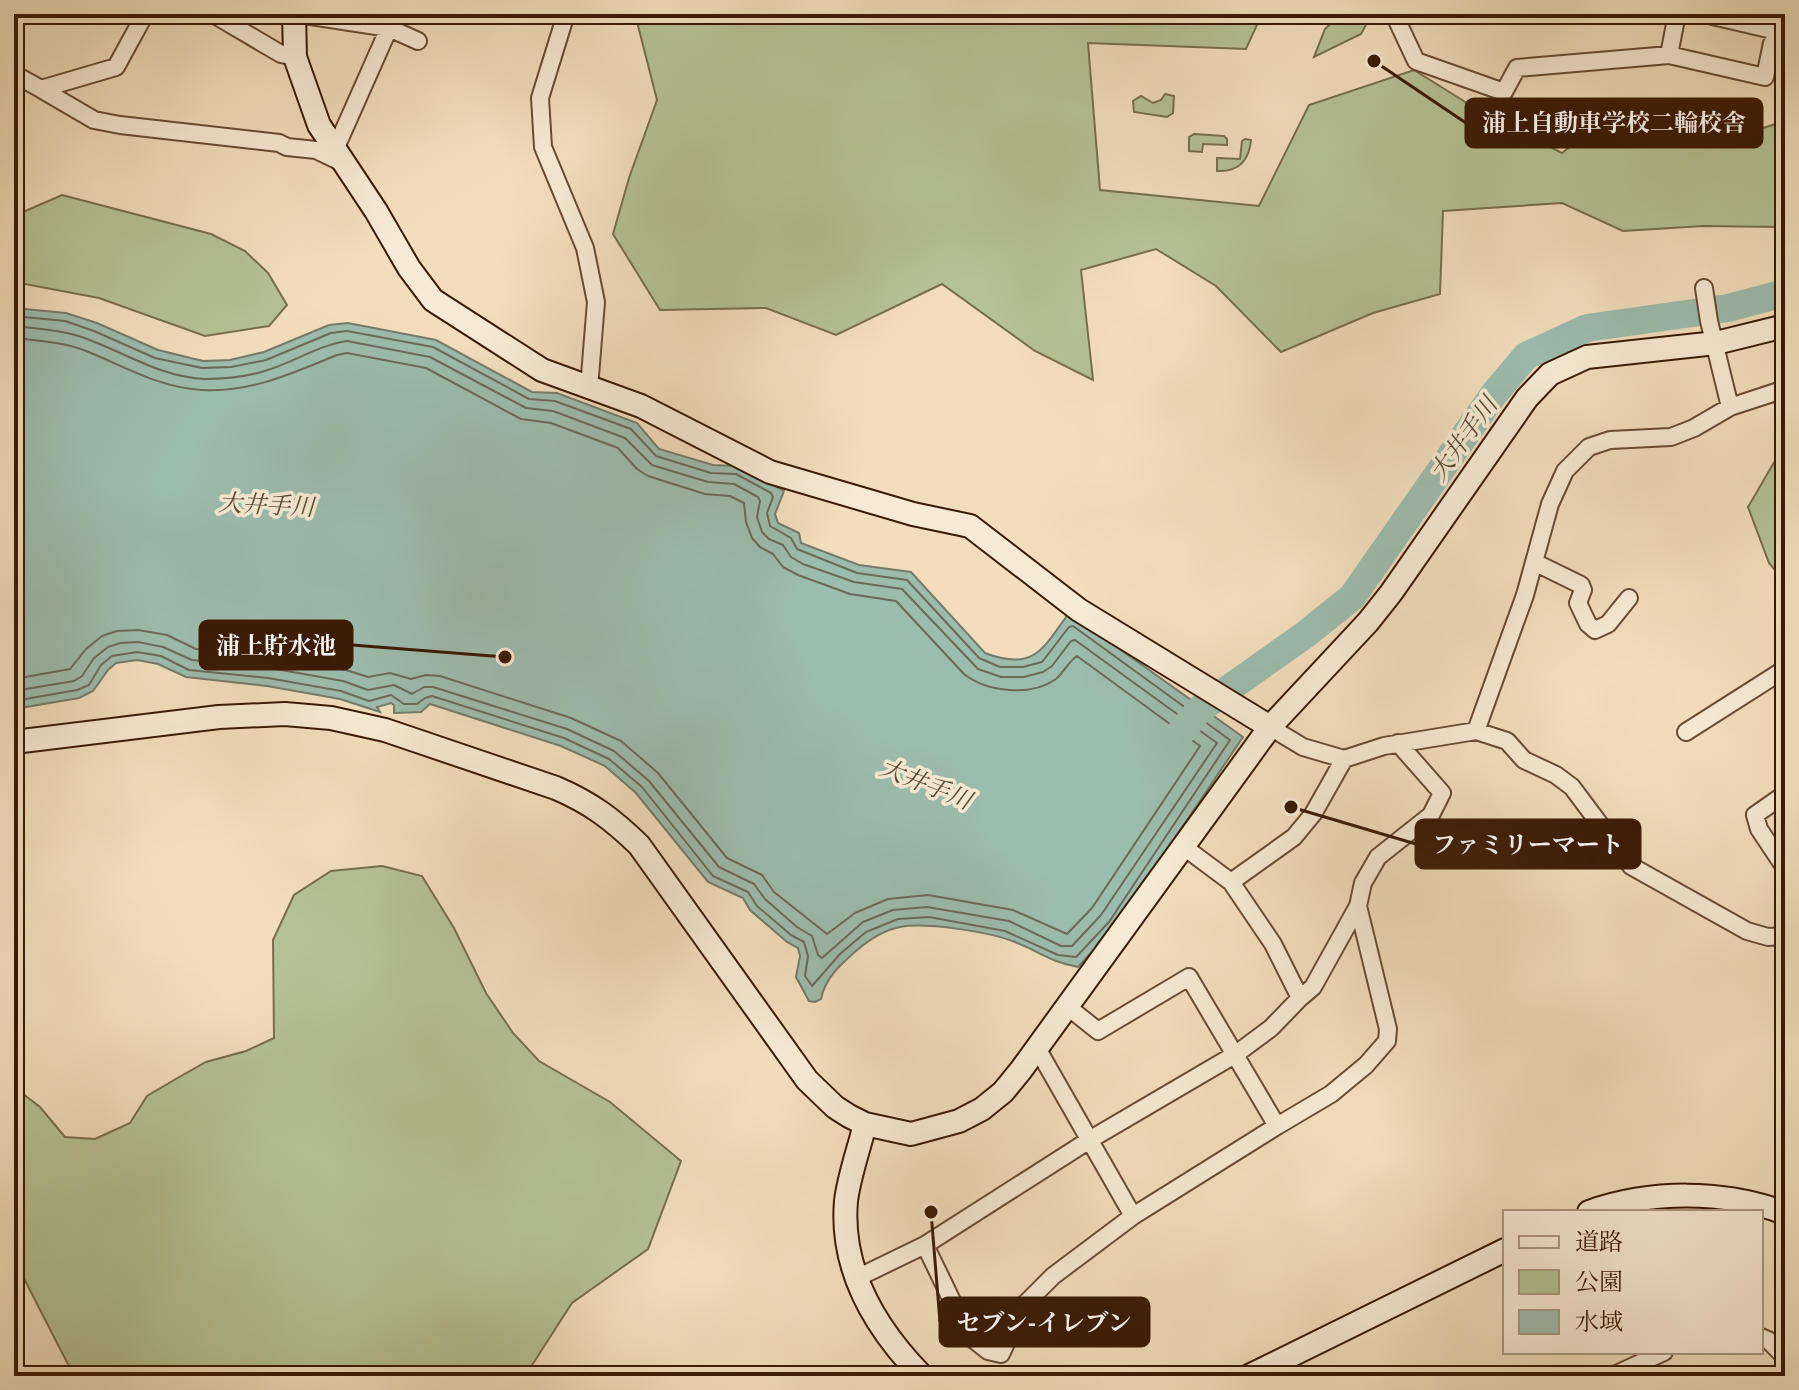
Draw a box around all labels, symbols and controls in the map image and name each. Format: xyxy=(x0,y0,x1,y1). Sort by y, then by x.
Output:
callout: 浦上自動車学校二輪校舎 xyxy=(1466,99,1762,147)
text: 浦上自動車学校二輪校舎 xyxy=(1482,110,1746,137)
water label: 大井手川 xyxy=(1425,390,1505,486)
water label: 大井手川 xyxy=(217,490,318,522)
callout: 浦上貯水池 xyxy=(200,621,352,669)
text: 浦上貯水池 xyxy=(216,633,336,660)
water label: 大井手川 xyxy=(876,754,978,816)
callout: ファミリーマート xyxy=(1416,820,1640,868)
text: ファミリーマート xyxy=(1432,834,1624,859)
legend xyxy=(1503,1210,1763,1354)
text: 道路 xyxy=(1575,1229,1623,1256)
text: 公園 xyxy=(1575,1270,1623,1296)
callout: セブン-イレブン xyxy=(940,1298,1149,1346)
text: 水域 xyxy=(1575,1309,1623,1336)
text: セブン-イレブン xyxy=(957,1310,1131,1337)

